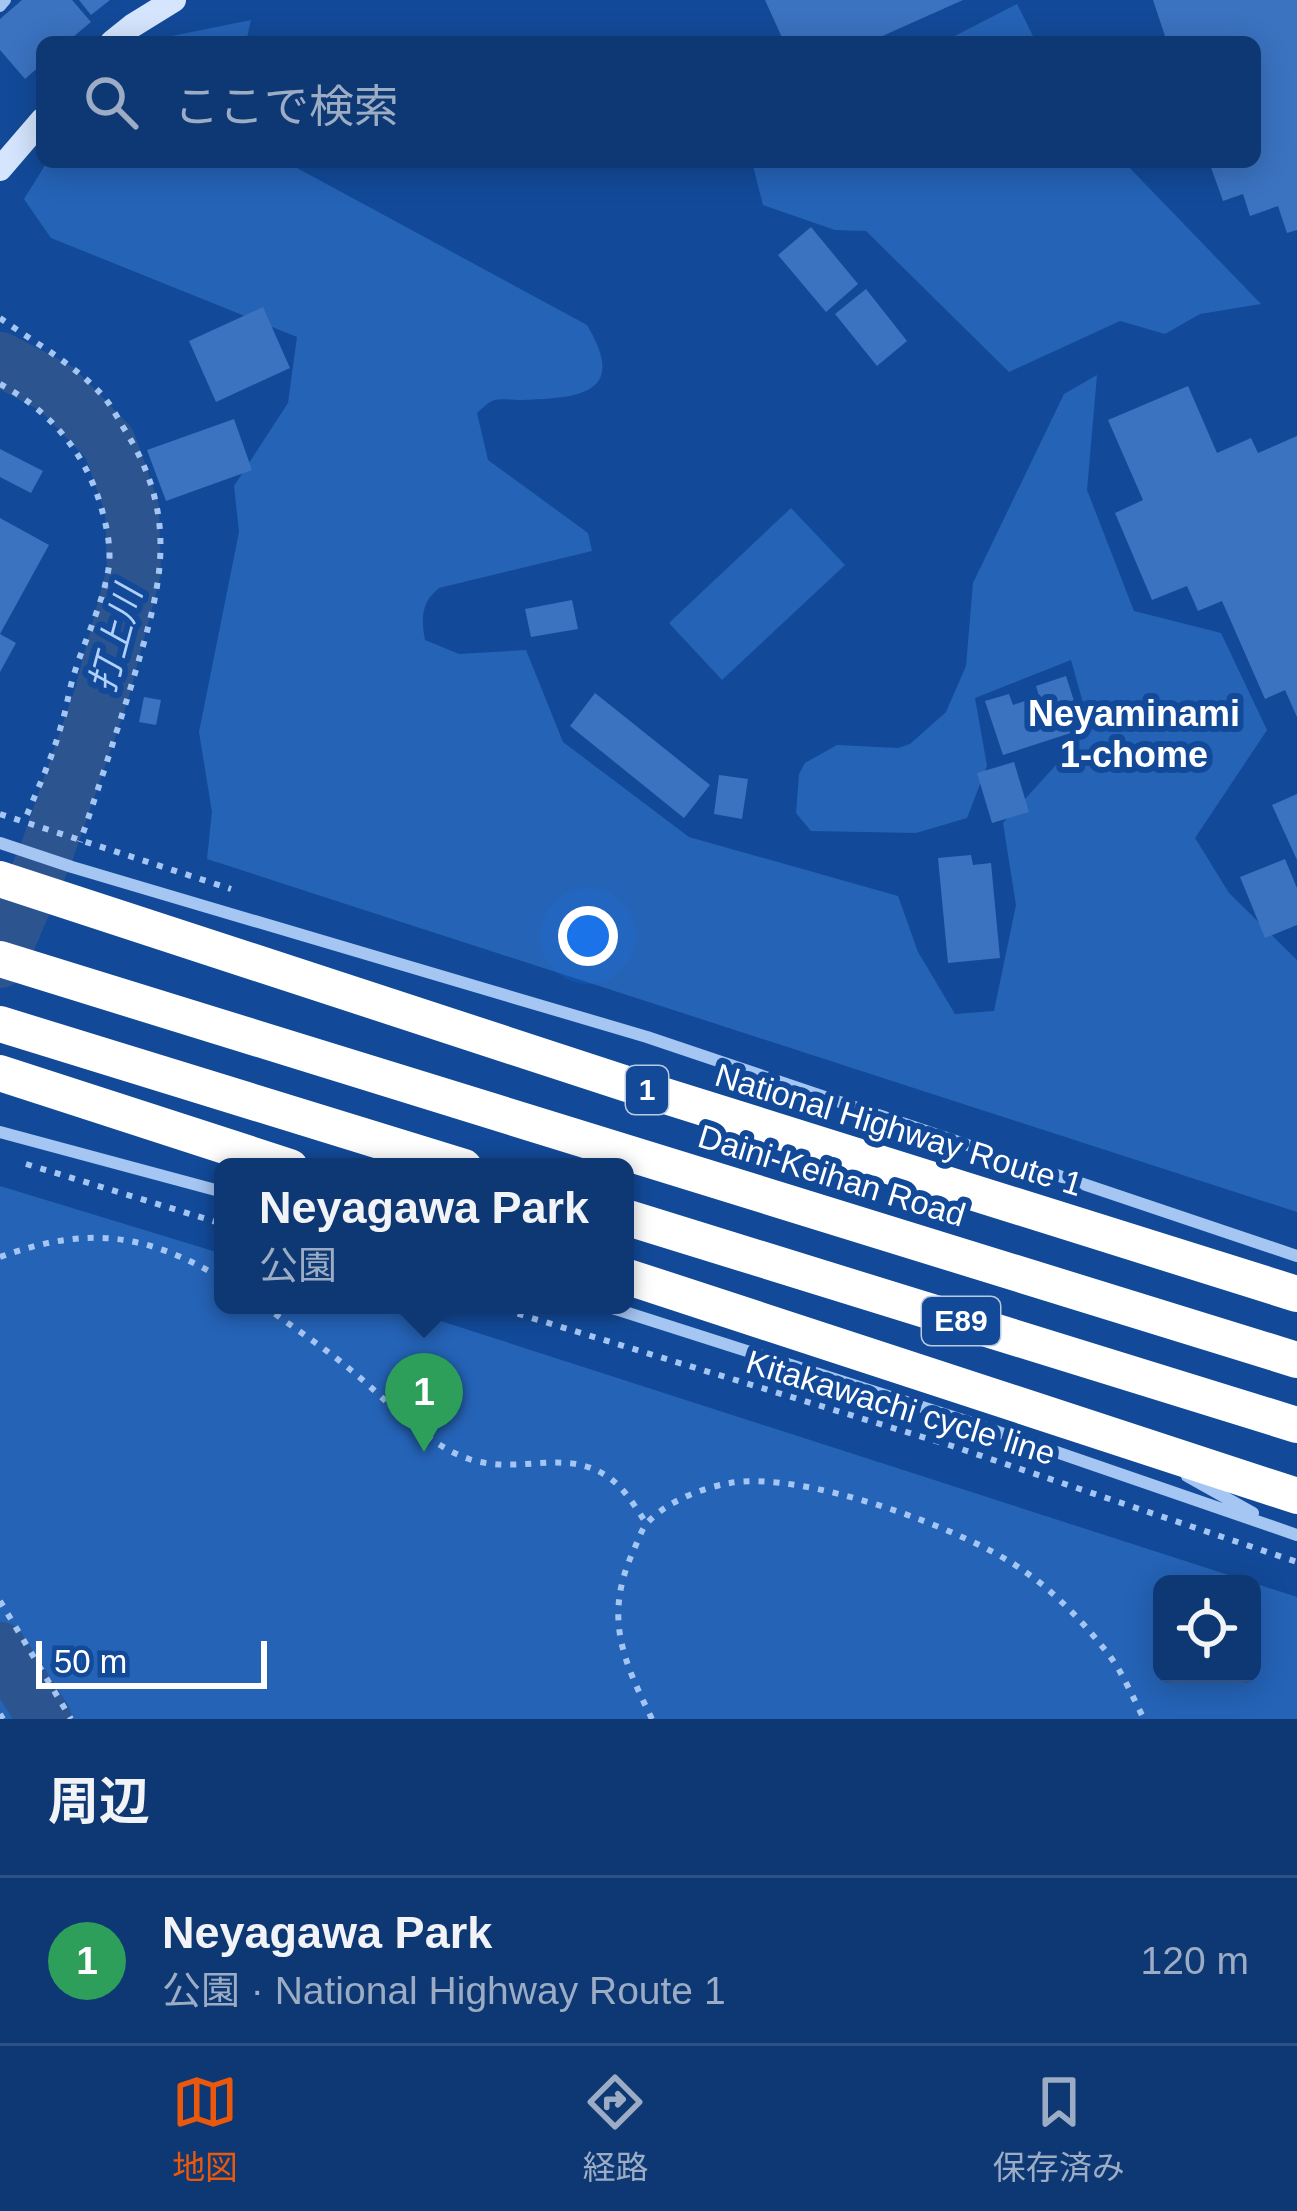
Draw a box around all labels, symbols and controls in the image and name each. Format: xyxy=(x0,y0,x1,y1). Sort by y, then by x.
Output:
search box xyxy=(36,36,1261,168)
icon: search xyxy=(78,69,144,135)
text: ここで検索 xyxy=(174,81,399,132)
water label: 打上川 xyxy=(82,578,150,697)
district label: Neyaminami 1-chome xyxy=(1028,693,1240,775)
your location xyxy=(558,906,618,966)
street label: National Highway Route 1 xyxy=(711,1056,1087,1203)
road number: 1 xyxy=(626,1066,668,1114)
street label: Daini-Keihan Road xyxy=(694,1117,970,1234)
popup xyxy=(214,1158,634,1314)
text: Neyagawa Park xyxy=(259,1182,589,1233)
text: 公園 xyxy=(259,1244,337,1287)
road number: E89 xyxy=(922,1297,1000,1345)
street label: Kitakawachi cycle line xyxy=(742,1343,1060,1472)
pin: 1 xyxy=(385,1353,463,1452)
map controls xyxy=(1153,1575,1261,1683)
button: locate xyxy=(1153,1575,1261,1683)
scale bar xyxy=(36,1635,267,1688)
text: 50 m xyxy=(54,1643,127,1680)
text: 周辺 xyxy=(48,1773,150,1830)
text: Neyagawa Park xyxy=(162,1907,492,1958)
text: 1 xyxy=(76,1939,98,1982)
text: 120 m xyxy=(1141,1939,1249,1982)
text: 公園 · National Highway Route 1 xyxy=(162,1969,726,2012)
tab: 地図 xyxy=(172,2069,238,2189)
tab: 経路 xyxy=(582,2069,648,2189)
tab: 保存済み xyxy=(993,2069,1125,2189)

